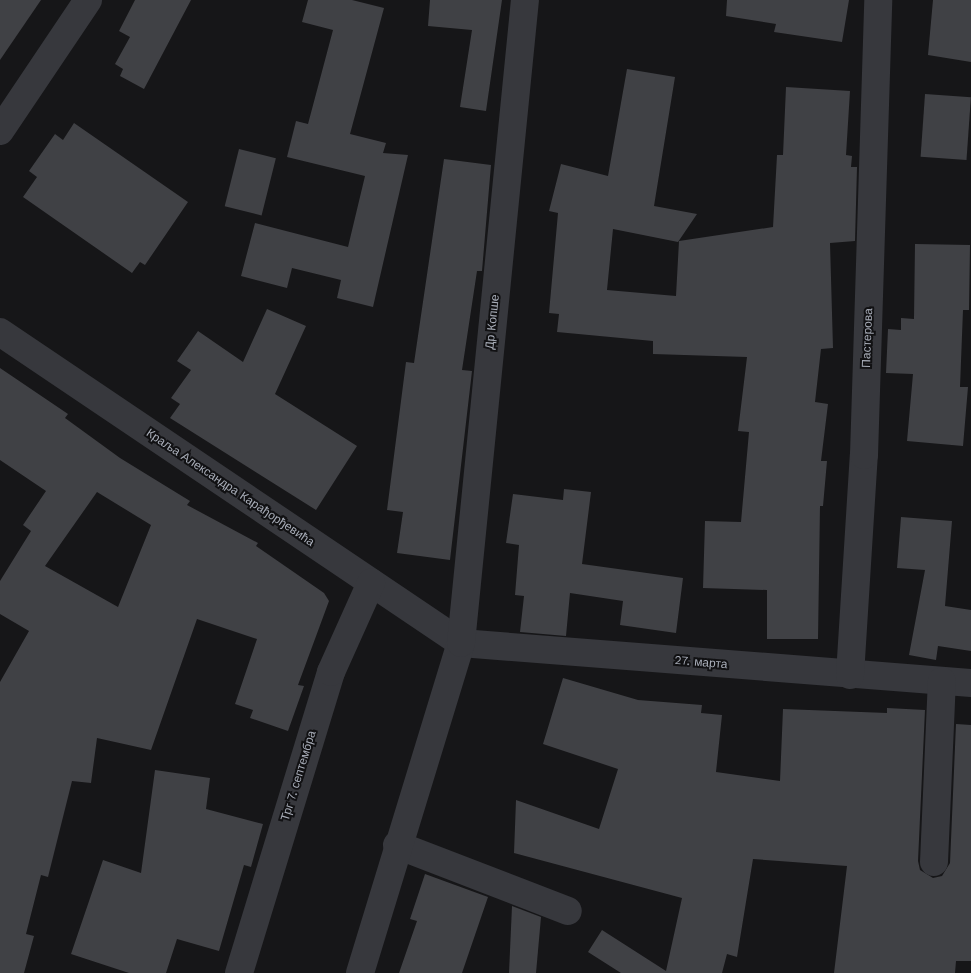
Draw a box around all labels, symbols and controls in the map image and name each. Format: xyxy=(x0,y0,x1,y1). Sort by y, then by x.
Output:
street label: Др Копше xyxy=(483,294,503,350)
street label: Пастерова xyxy=(860,308,876,368)
street label: Краља Александра Карађорђевића xyxy=(143,426,317,550)
street label: 27. марта xyxy=(674,654,728,672)
street label: Трг 7. септембра xyxy=(278,729,320,823)

